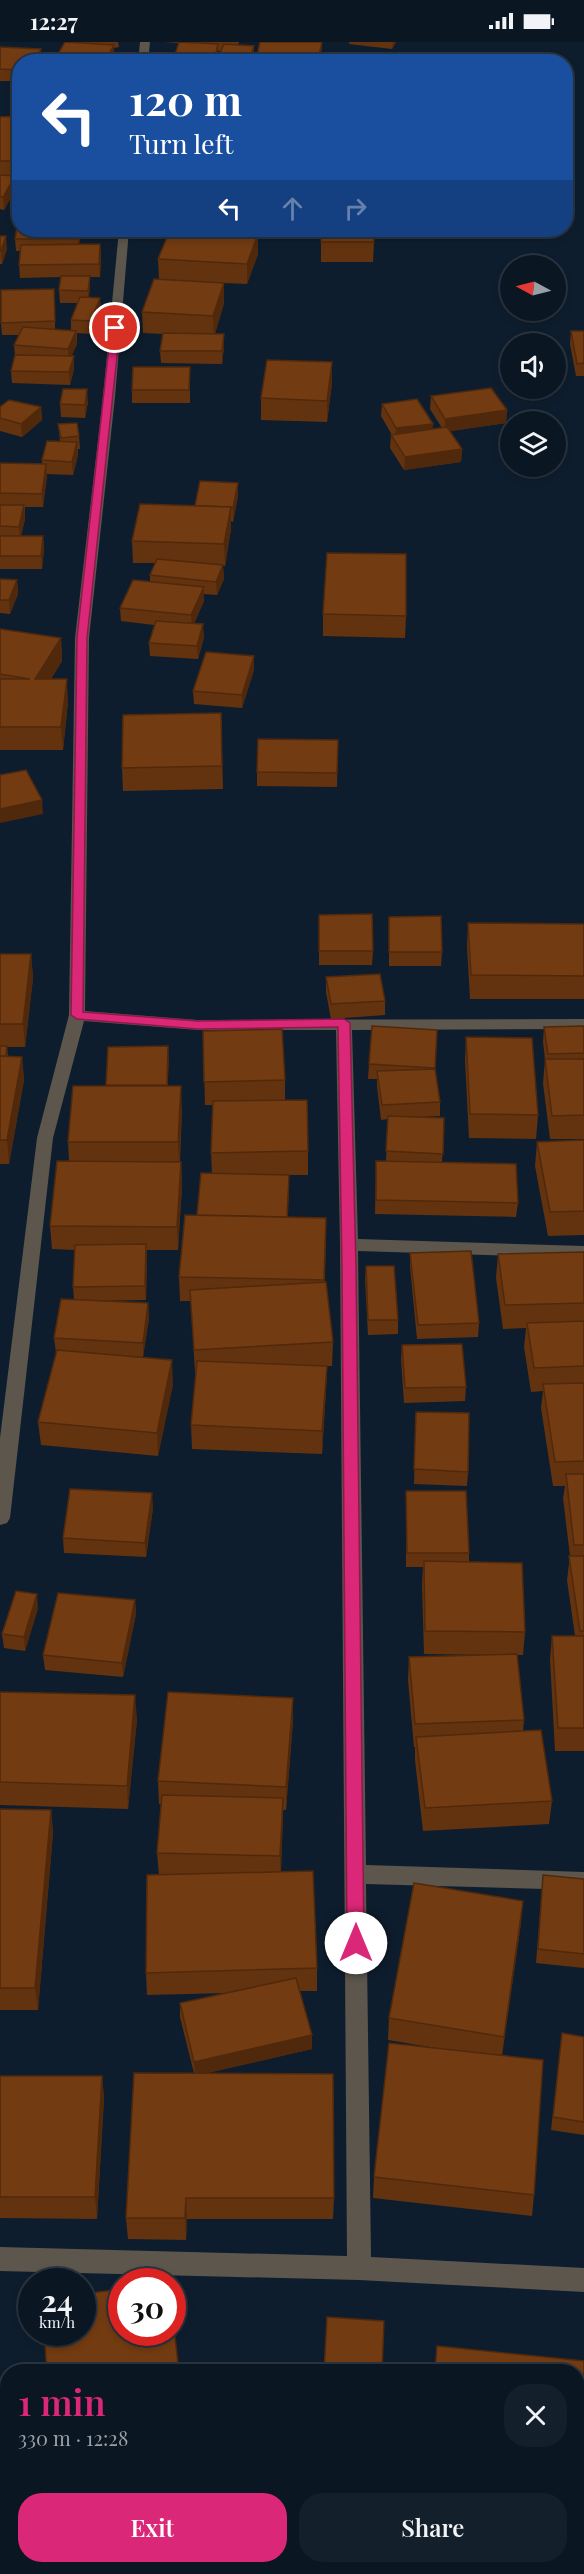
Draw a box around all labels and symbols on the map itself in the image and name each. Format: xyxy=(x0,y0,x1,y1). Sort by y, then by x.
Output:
north arrow xyxy=(500,255,566,321)
pin xyxy=(89,302,140,353)
position arrow xyxy=(324,1911,388,1975)
speed limit sign: 30 xyxy=(108,2268,186,2346)

